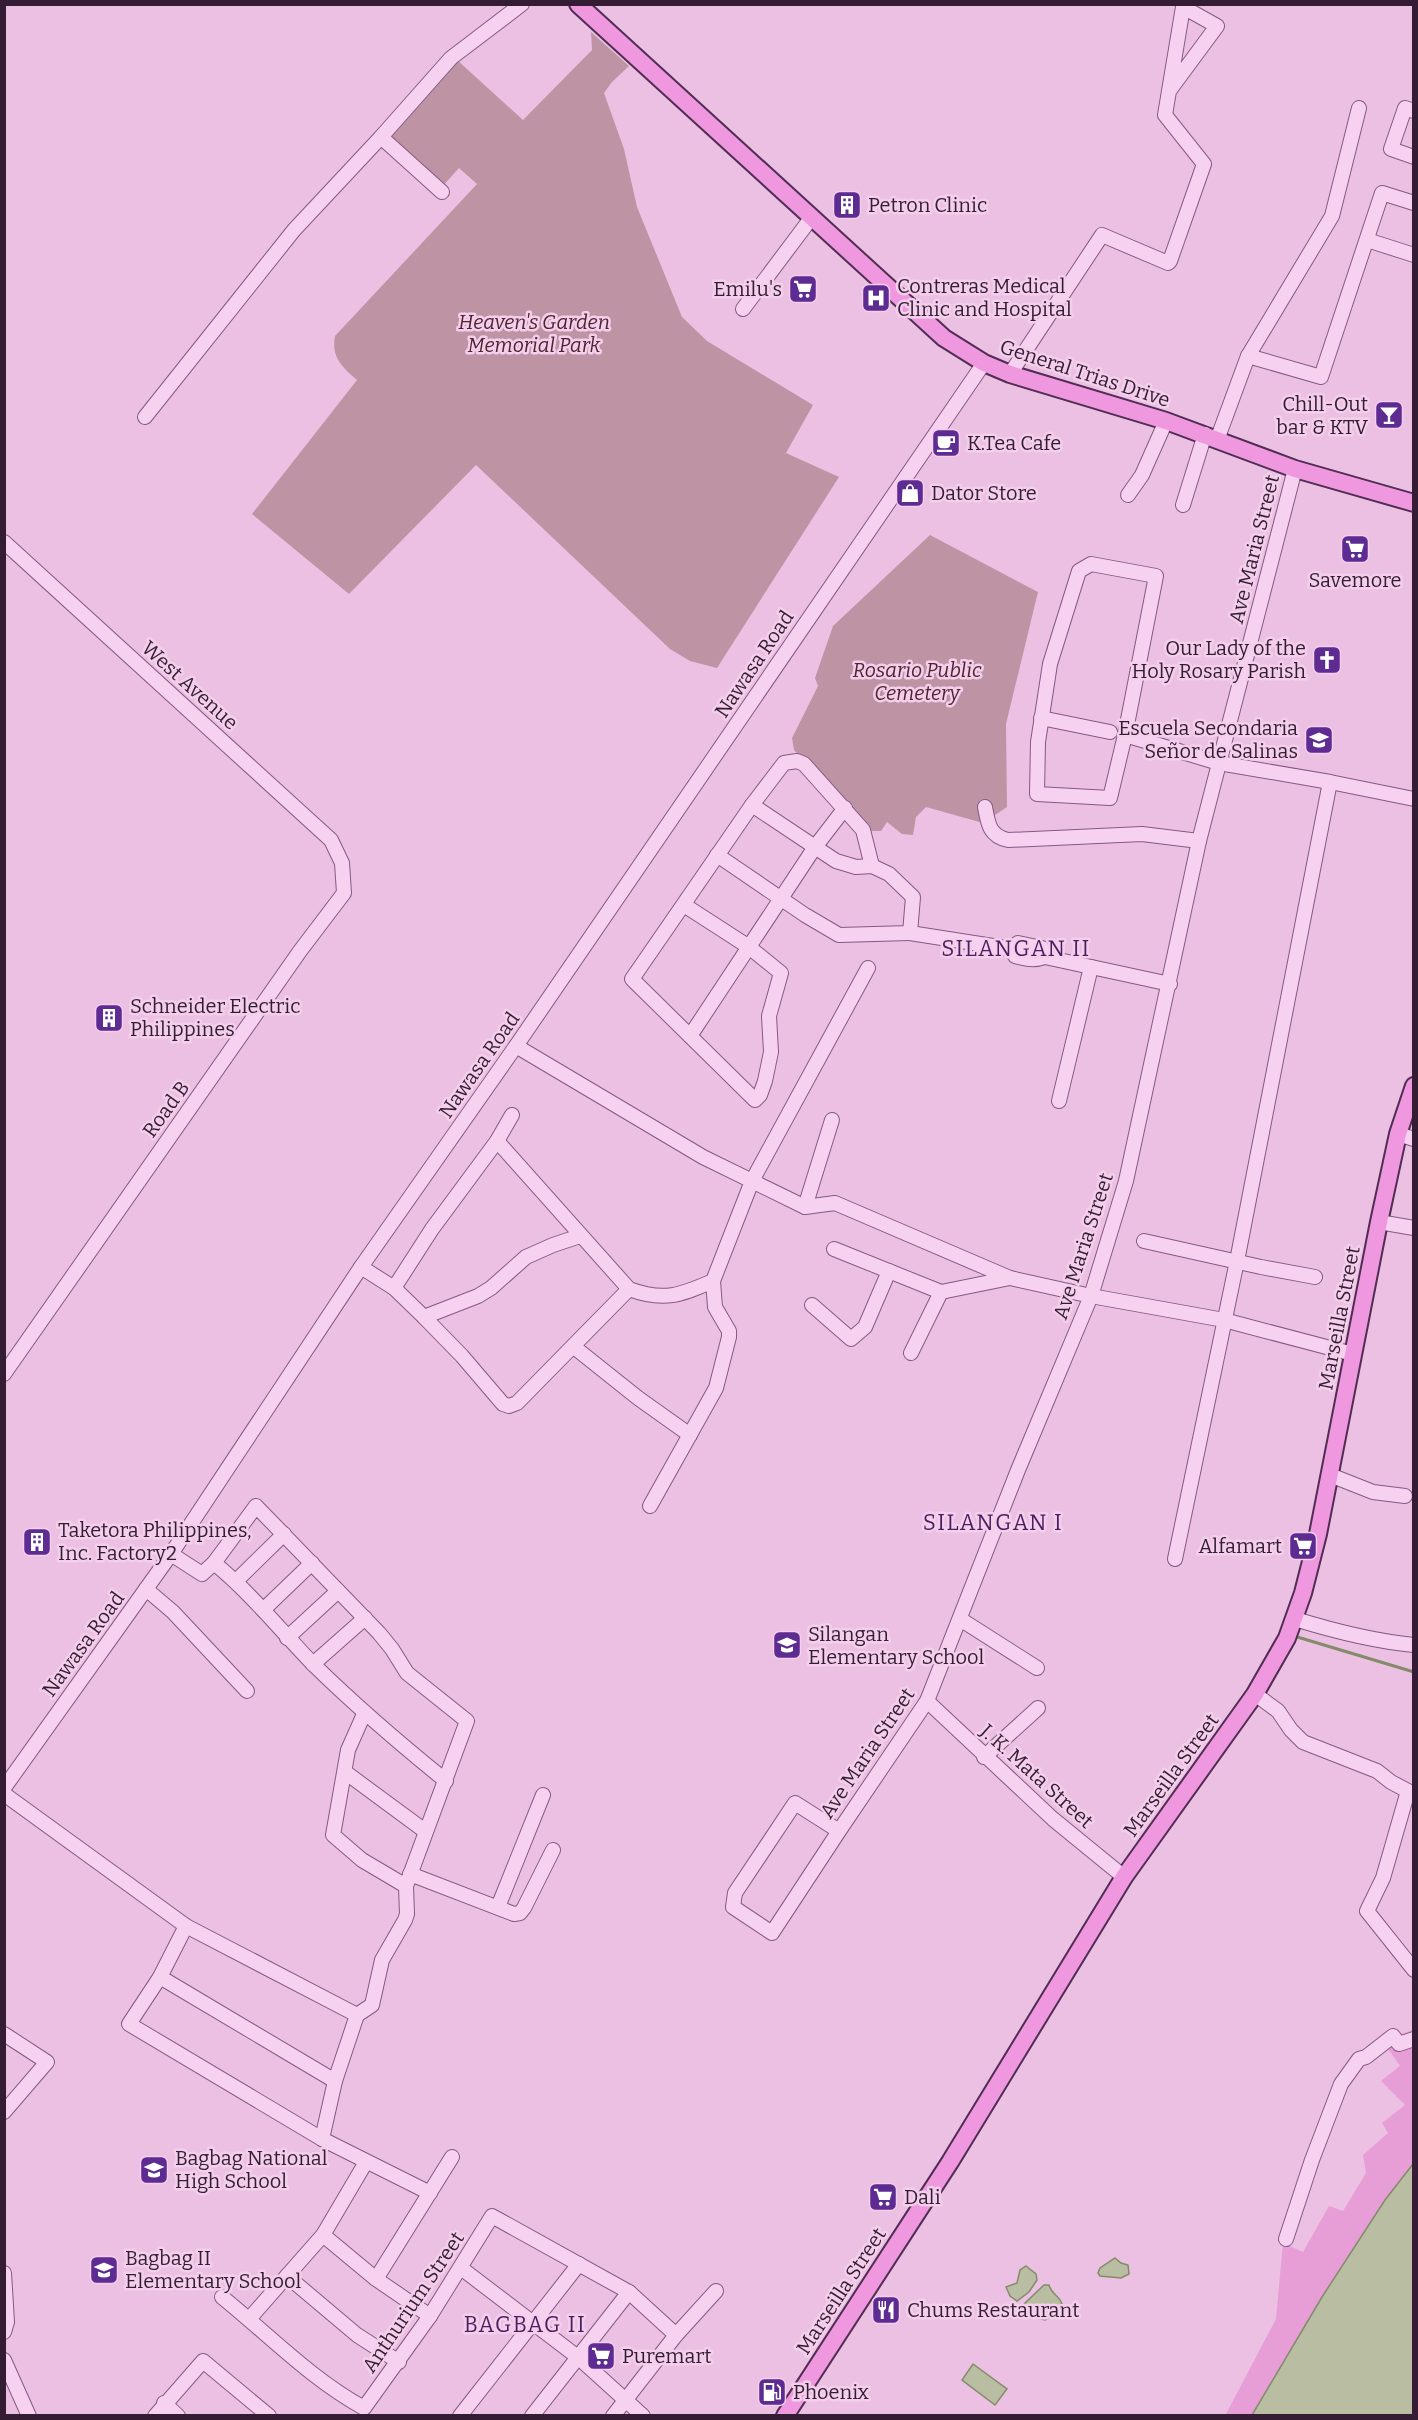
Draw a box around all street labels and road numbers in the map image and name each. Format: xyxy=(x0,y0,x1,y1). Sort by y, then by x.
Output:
street label: General Trias Drive xyxy=(997,334,1173,412)
street label: Ave Maria Street xyxy=(1224,472,1284,626)
street label: Nawasa Road xyxy=(709,606,799,722)
street label: West Avenue xyxy=(137,636,243,734)
street label: Nawasa Road xyxy=(434,1007,524,1123)
street label: Road B xyxy=(138,1076,194,1142)
street label: Ave Maria Street xyxy=(1048,1170,1118,1322)
street label: Marseilla Street xyxy=(1313,1244,1365,1392)
street label: Nawasa Road xyxy=(37,1587,129,1701)
street label: Ave Maria Street xyxy=(814,1683,920,1823)
street label: Marseilla Street xyxy=(1118,1709,1224,1841)
street label: J. K. Mata Street xyxy=(975,1718,1098,1833)
street label: Marseilla Street xyxy=(791,2223,891,2359)
street label: Anthurium Street xyxy=(357,2227,469,2377)

